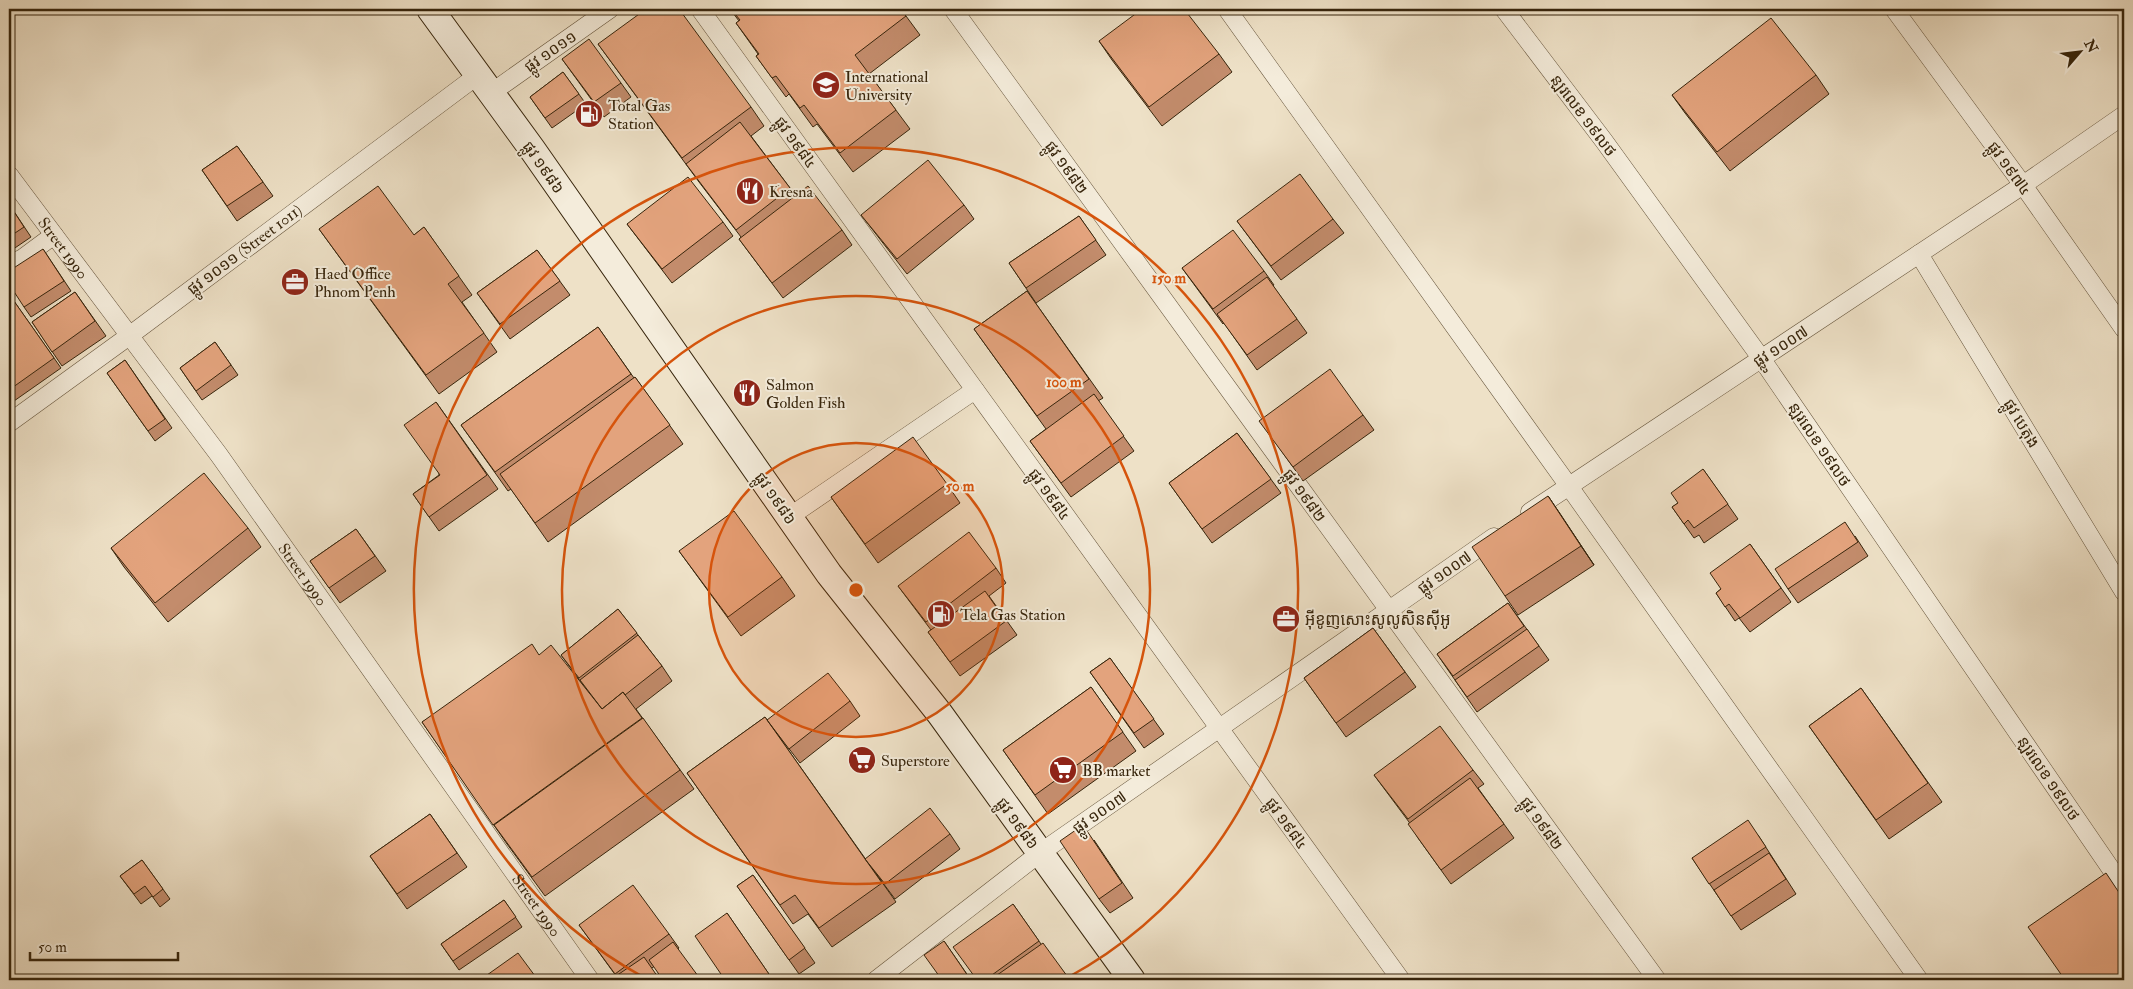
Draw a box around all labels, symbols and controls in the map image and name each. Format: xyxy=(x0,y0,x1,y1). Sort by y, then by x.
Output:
street label: ផ្លូវ ១០១១ xyxy=(521,27,583,80)
north arrow xyxy=(2056,28,2106,78)
text: N xyxy=(2080,36,2102,56)
place label: International University xyxy=(845,67,928,105)
school or university icon: International University xyxy=(811,70,841,100)
street label: ន្ឡរលេខ ១៩លថ xyxy=(1546,71,1621,161)
place label: Total Gas Station xyxy=(608,96,670,134)
fuel station icon: Total Gas Station xyxy=(574,99,604,129)
street label: ផ្លូវ ១៩៨៤ xyxy=(767,113,821,175)
street label: ផ្លូវ ១៩៨២ xyxy=(1037,137,1092,200)
street label: ផ្លូវ ១៩៨៦ xyxy=(515,138,568,200)
street label: ផ្លូវ ១៩៧៤ xyxy=(1980,138,2035,202)
restaurant icon: Kresna xyxy=(735,176,765,206)
place label: Kresna xyxy=(769,182,814,202)
street label: ផ្លូវ ១០១១ (Street 1011) xyxy=(183,200,308,302)
street label: Street 1990 xyxy=(33,214,92,283)
place label: Haed Office Phnom Penh xyxy=(314,264,396,302)
office icon: Haed Office Phnom Penh xyxy=(280,267,310,297)
text: 150 m xyxy=(1152,269,1186,288)
street label: ផ្លូវ ១០០៧ xyxy=(1749,322,1814,375)
text: 100 m xyxy=(1046,373,1082,392)
place label: Salmon Golden Fish xyxy=(766,375,846,413)
restaurant icon: Salmon Golden Fish xyxy=(732,378,762,408)
street label: ផ្លូវ បេតុង xyxy=(1996,395,2044,454)
street label: ន្ឡរលេខ ១៩លថ xyxy=(1784,398,1855,491)
street label: ផ្លូវ ១៩៨៤ xyxy=(1021,465,1075,527)
street label: ផ្លូវ ១៩៨២ xyxy=(1275,465,1330,528)
street label: ផ្លូវ ១៩៨៦ xyxy=(747,469,800,531)
text: 50 m xyxy=(946,477,975,496)
street label: Street 1990 xyxy=(273,540,331,610)
street label: ផ្លូវ ១០០៧ xyxy=(1414,547,1478,602)
centre of rings xyxy=(847,581,865,599)
fuel station icon: Tela Gas Station xyxy=(926,599,956,629)
office icon: អ៊ីខូញសោះសូលូសិនស៊ីអូ xyxy=(1271,604,1301,634)
place label: Tela Gas Station xyxy=(960,605,1065,625)
place label: អ៊ីខូញសោះសូលូសិនស៊ីអូ xyxy=(1305,609,1451,630)
street label: ន្ឡរលេខ ១៩លថ xyxy=(2013,732,2084,825)
supermarket icon: Superstore xyxy=(847,745,877,775)
place label: Superstore xyxy=(881,751,950,772)
supermarket icon: BB market xyxy=(1048,755,1078,785)
place label: BB market xyxy=(1082,761,1150,781)
street label: ផ្លូវ ១០០៧ xyxy=(1069,787,1133,842)
street label: ផ្លូវ ១៩៨២ xyxy=(1512,793,1567,856)
street label: ផ្លូវ ១៩៨៦ xyxy=(989,794,1043,856)
street label: ផ្លូវ ១៩៨៤ xyxy=(1258,794,1312,856)
street label: Street 1990 xyxy=(507,870,565,941)
scale bar xyxy=(30,929,178,961)
text: 50 m xyxy=(38,938,67,957)

